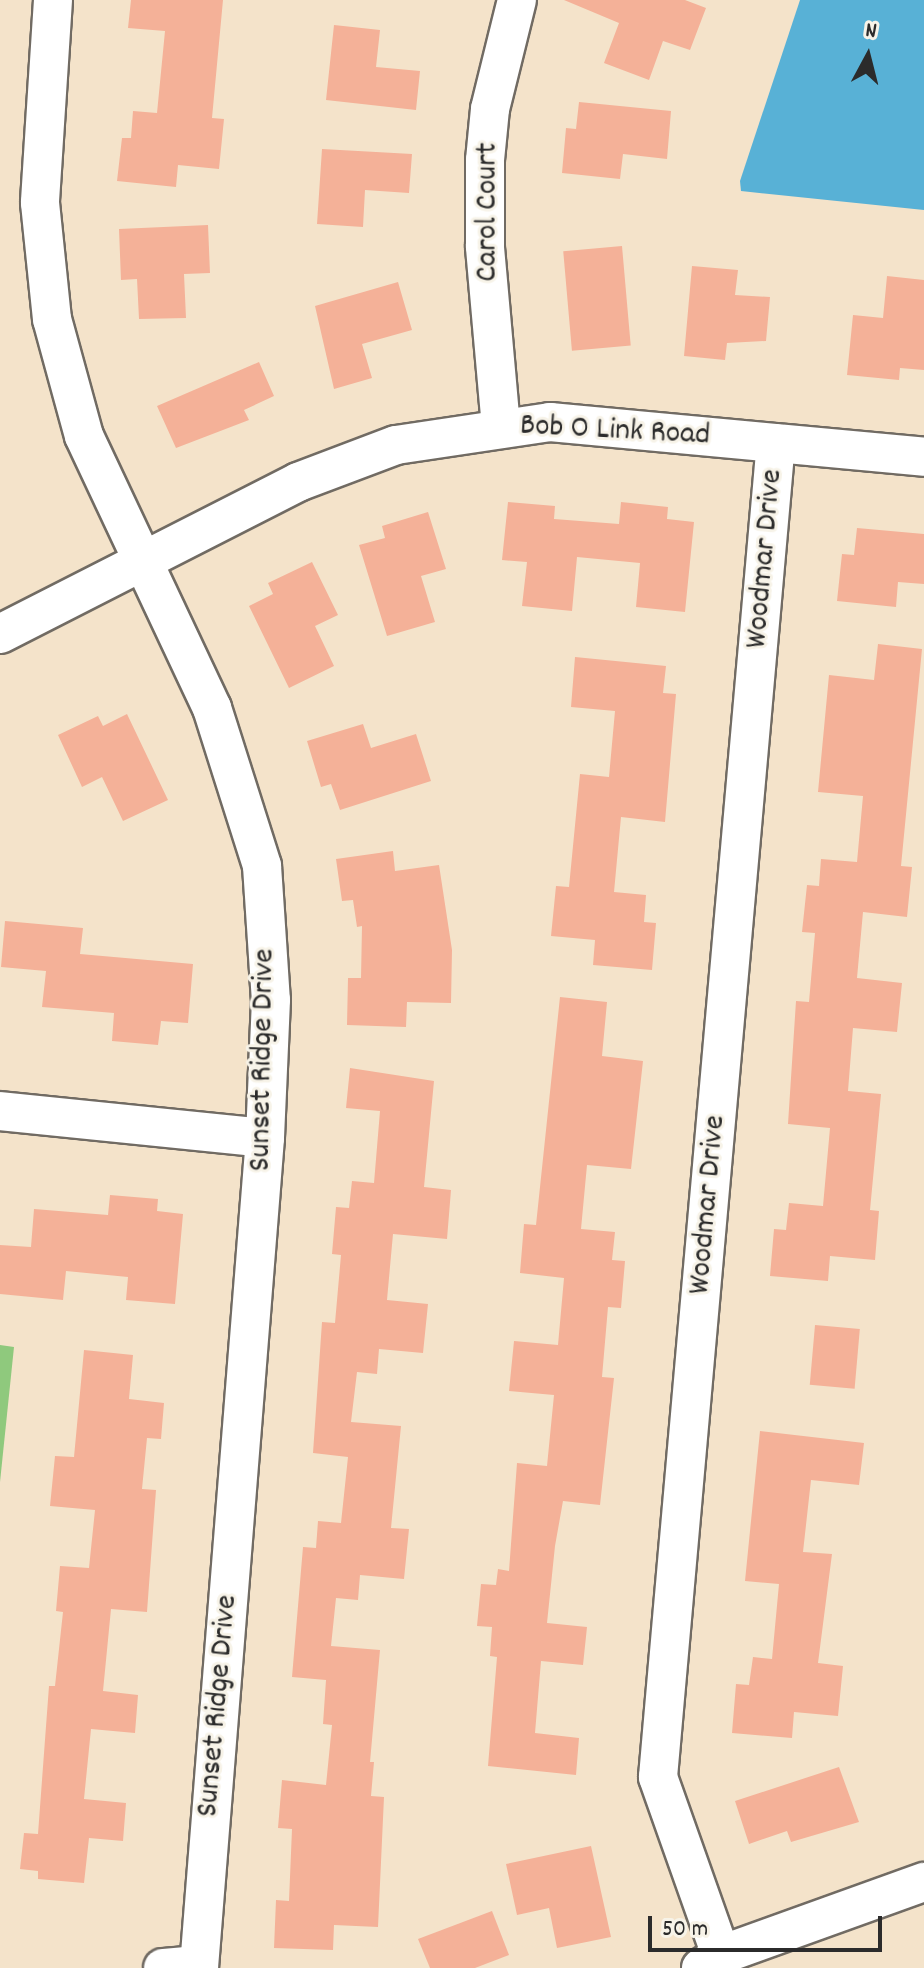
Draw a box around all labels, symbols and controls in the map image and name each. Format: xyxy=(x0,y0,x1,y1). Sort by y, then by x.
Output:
north arrow xyxy=(828,16,908,96)
text: N xyxy=(864,16,878,48)
street label: Carol Court xyxy=(470,142,508,282)
street label: Bob O Link Road xyxy=(519,408,711,456)
street label: Woodmar Drive xyxy=(739,468,793,650)
street label: Sunset Ridge Drive xyxy=(243,948,285,1172)
street label: Woodmar Drive xyxy=(682,1114,736,1296)
street label: Sunset Ridge Drive xyxy=(190,1593,248,1819)
scale bar xyxy=(652,1900,886,1950)
text: 50 m xyxy=(662,1913,708,1947)

